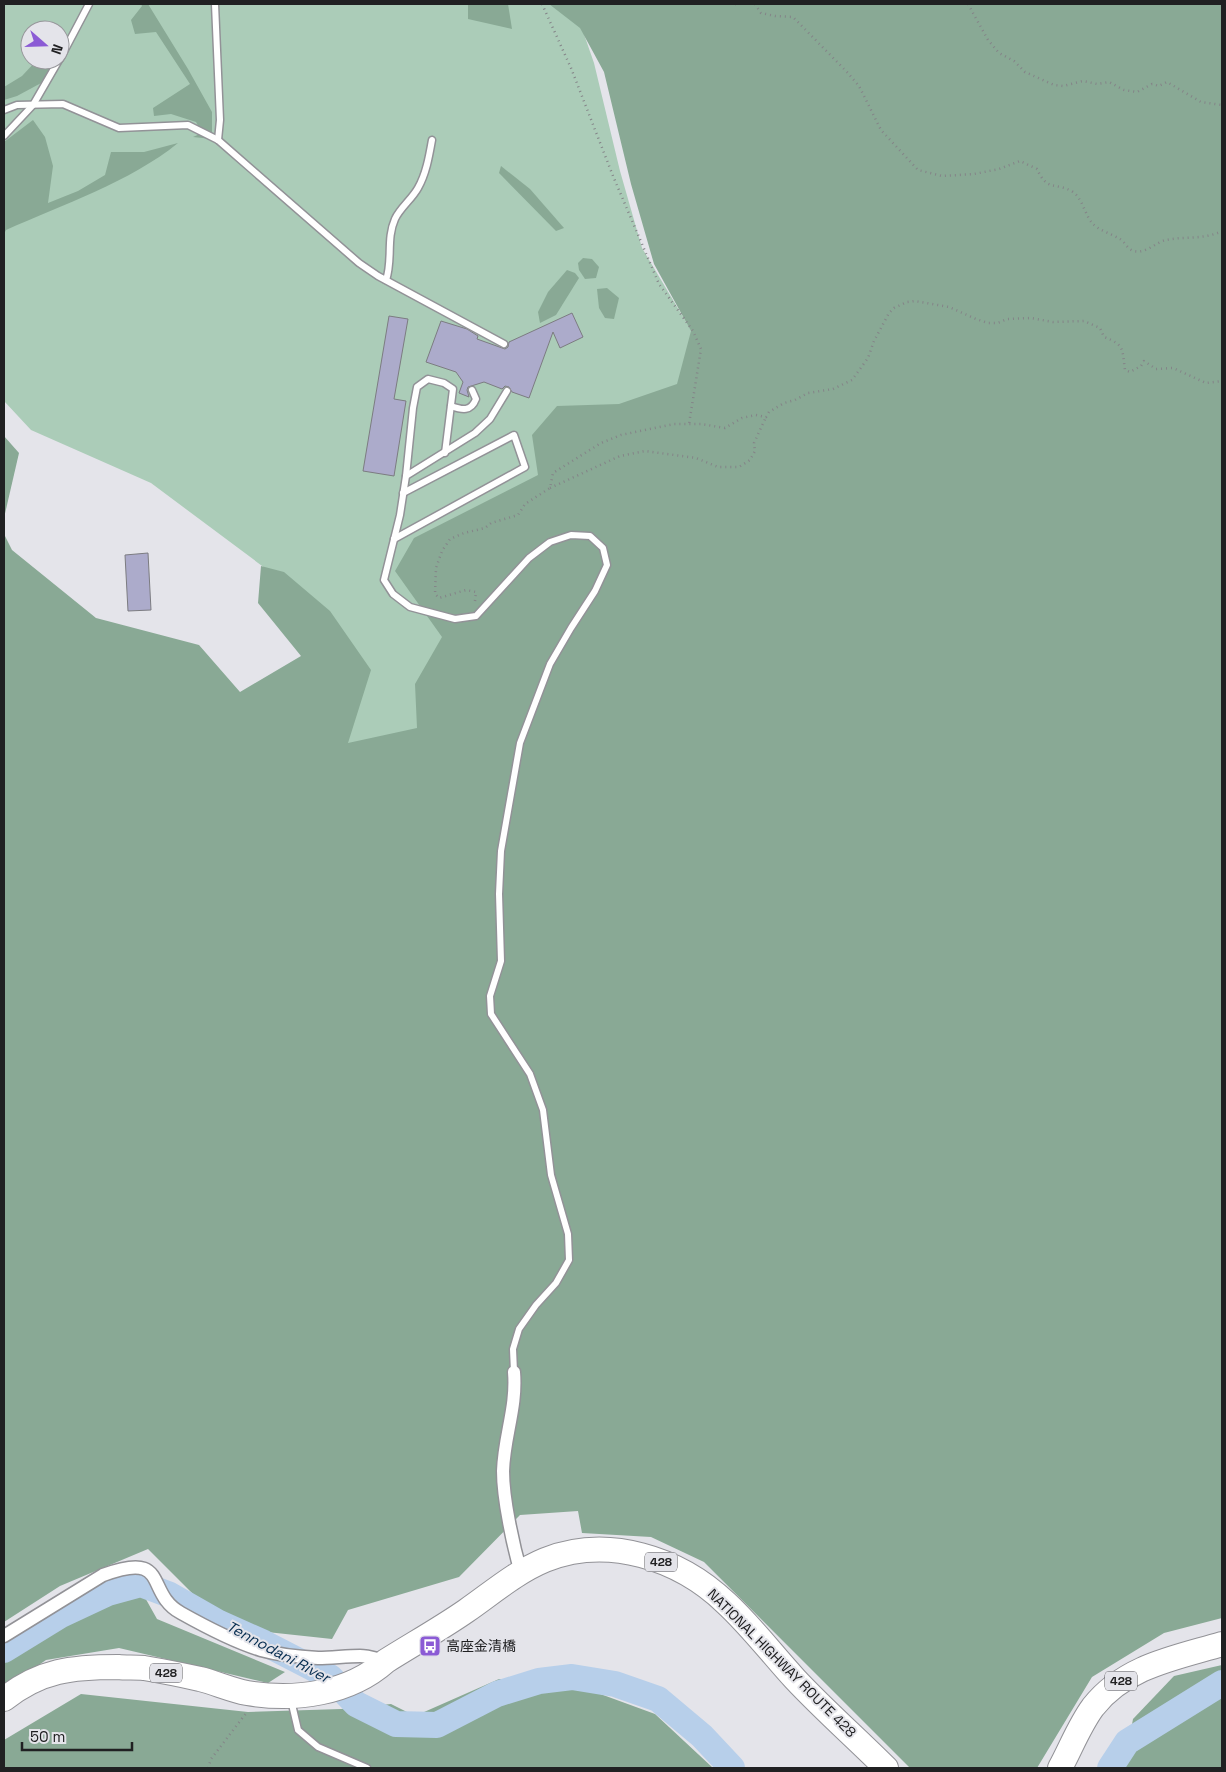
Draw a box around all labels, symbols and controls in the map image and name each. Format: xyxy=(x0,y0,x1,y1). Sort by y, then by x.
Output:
north arrow xyxy=(20,20,70,70)
text: N xyxy=(47,42,67,57)
road number: 428 xyxy=(645,1552,677,1571)
street label: NATIONAL HIGHWAY ROUTE 428 xyxy=(704,1585,860,1741)
water label: Tennodani River xyxy=(223,1616,334,1687)
bus stop icon: 高座金清橋 xyxy=(418,1634,442,1658)
place label: 高座金清橋 xyxy=(446,1637,516,1655)
road number: 428 xyxy=(150,1664,182,1682)
road number: 428 xyxy=(1105,1672,1137,1690)
scale bar xyxy=(22,1720,132,1752)
text: 50 m xyxy=(30,1727,65,1746)

